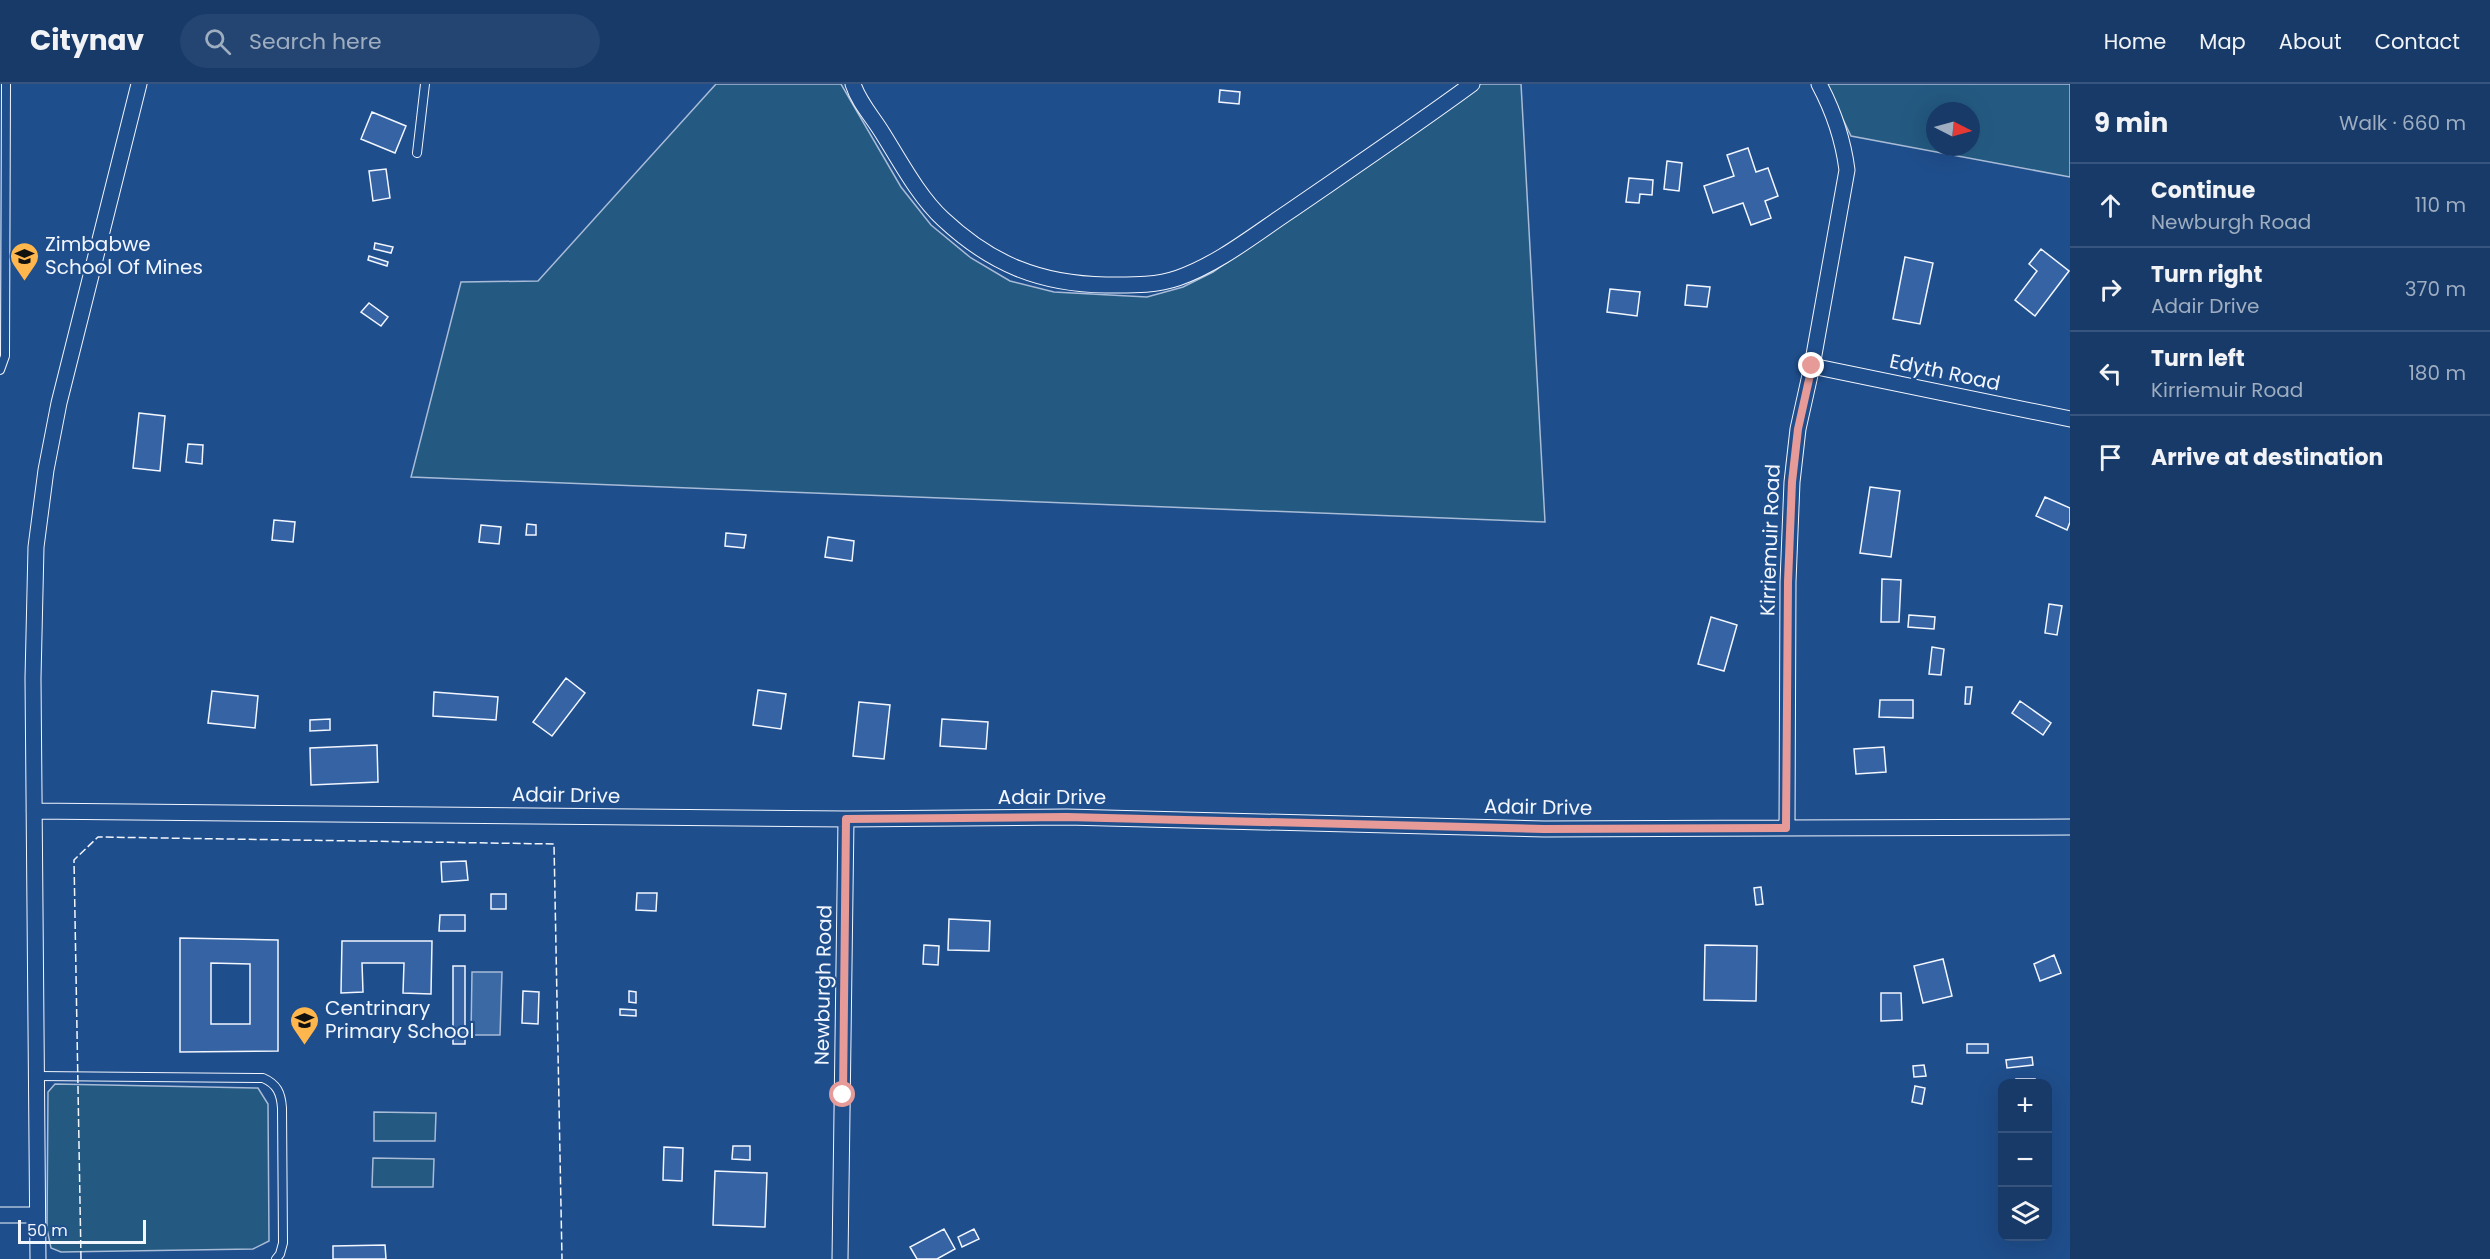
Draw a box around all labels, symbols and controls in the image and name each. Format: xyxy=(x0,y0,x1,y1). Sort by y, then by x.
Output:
search box xyxy=(180,14,600,68)
text: Citynav xyxy=(30,21,144,60)
icon: search xyxy=(201,25,234,58)
text: Search here xyxy=(249,26,382,57)
text: Home xyxy=(2104,27,2166,56)
text: Map xyxy=(2199,27,2246,56)
text: About xyxy=(2279,27,2342,56)
text: Contact xyxy=(2375,27,2460,56)
north arrow xyxy=(1926,102,1980,156)
text: 9 min xyxy=(2094,105,2168,141)
text: Walk · 660 m xyxy=(2339,109,2466,137)
text: Continue xyxy=(2151,175,2255,206)
icon: ahead xyxy=(2094,189,2127,222)
text: 110 m xyxy=(2415,191,2466,219)
text: Newburgh Road xyxy=(2151,208,2311,236)
place label: Zimbabwe School Of Mines xyxy=(45,230,203,281)
school or university icon: Zimbabwe School Of Mines xyxy=(8,240,40,282)
text: Turn right xyxy=(2151,259,2262,290)
icon: right xyxy=(2094,273,2127,306)
text: 370 m xyxy=(2405,275,2466,303)
text: Adair Drive xyxy=(2151,292,2259,320)
text: Turn left xyxy=(2151,343,2245,374)
street label: Edyth Road xyxy=(1887,347,2003,397)
route end xyxy=(1798,352,1824,378)
icon: left xyxy=(2094,357,2127,390)
text: 180 m xyxy=(2408,359,2466,387)
text: Kirriemuir Road xyxy=(2151,376,2303,404)
icon: arrive xyxy=(2094,441,2127,474)
text: Arrive at destination xyxy=(2151,442,2383,473)
street label: Kirriemuir Road xyxy=(1753,463,1787,617)
street label: Adair Drive xyxy=(512,780,620,810)
street label: Adair Drive xyxy=(998,783,1106,811)
street label: Adair Drive xyxy=(1484,792,1592,822)
street label: Newburgh Road xyxy=(808,905,838,1065)
place label: Centrinary Primary School xyxy=(325,994,474,1045)
school or university icon: Centrinary Primary School xyxy=(288,1004,320,1046)
map controls xyxy=(1998,1079,2052,1241)
button: + xyxy=(1998,1079,2052,1133)
route start xyxy=(829,1081,855,1107)
button: − xyxy=(1998,1133,2052,1187)
button: layers xyxy=(1998,1187,2052,1241)
scale bar xyxy=(18,1217,146,1244)
text: 50 m xyxy=(27,1219,68,1242)

